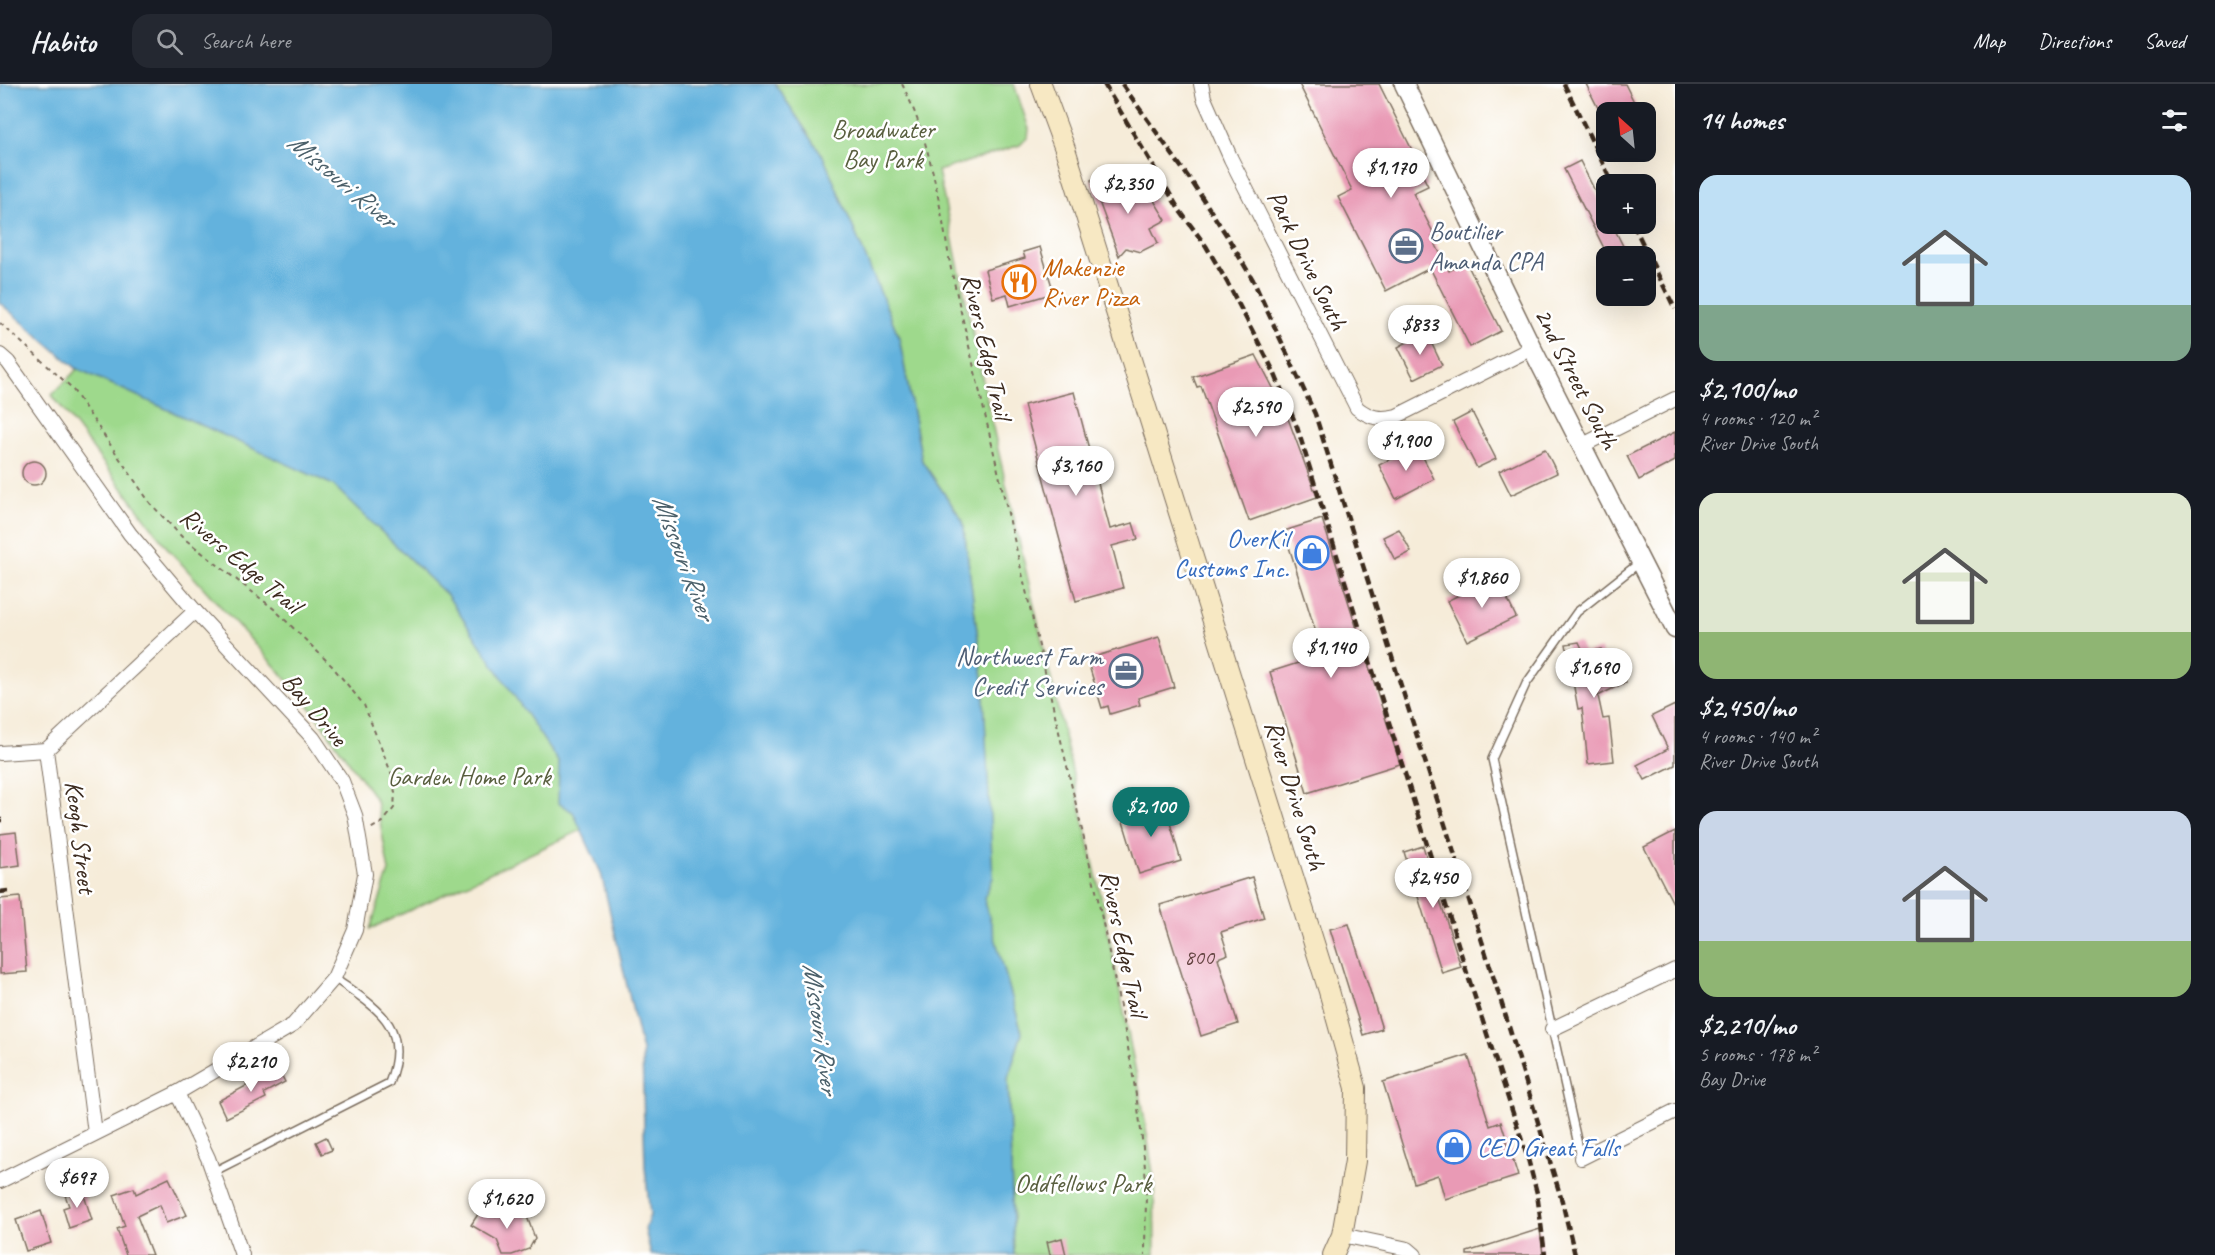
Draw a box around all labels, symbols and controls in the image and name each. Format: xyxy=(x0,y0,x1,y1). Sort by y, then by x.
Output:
search box xyxy=(132,14,552,68)
text: Habito xyxy=(30,24,96,59)
icon: search xyxy=(153,25,186,58)
text: Search here xyxy=(201,27,291,55)
text: Map xyxy=(1973,28,2005,54)
text: Directions xyxy=(2038,28,2111,54)
text: Saved xyxy=(2144,28,2185,54)
north arrow xyxy=(1596,102,1656,162)
map controls xyxy=(1596,102,1656,306)
text: 14 homes xyxy=(1699,104,1784,137)
icon: filters xyxy=(2158,104,2191,137)
park label: Broadwater Bay Park xyxy=(831,113,936,176)
water label: Missouri River xyxy=(281,125,406,238)
pin: $1,170 xyxy=(1342,148,1440,199)
text: $1,170 xyxy=(1367,155,1415,180)
pin: $2,350 xyxy=(1079,164,1177,215)
text: $2,350 xyxy=(1104,171,1152,196)
button: + xyxy=(1596,174,1656,234)
street label: Park Drive South xyxy=(1260,185,1356,336)
icon: home xyxy=(1891,214,1999,322)
place label: Boutilier Amanda CPA xyxy=(1429,215,1545,278)
office icon: Boutilier Amanda CPA xyxy=(1388,228,1424,264)
button: − xyxy=(1596,246,1656,306)
place label: Makenzie River Pizza xyxy=(1042,251,1140,314)
restaurant icon: Makenzie River Pizza xyxy=(1001,264,1037,300)
street label: Rivers Edge Trail xyxy=(954,270,1020,427)
street label: 2nd Street South xyxy=(1527,302,1627,456)
pin: $833 xyxy=(1384,305,1456,356)
text: $833 xyxy=(1402,312,1438,337)
text: $2,100/mo xyxy=(1699,373,1796,406)
pin: $2,590 xyxy=(1207,387,1305,438)
text: $2,590 xyxy=(1232,394,1280,419)
text: 4 rooms · 120 m² xyxy=(1699,406,1816,431)
pin: $1,900 xyxy=(1357,421,1455,472)
text: $1,900 xyxy=(1382,428,1430,453)
text: River Drive South xyxy=(1699,431,1818,456)
pin: $3,160 xyxy=(1027,446,1125,497)
text: $3,160 xyxy=(1051,453,1101,478)
water label: Missouri River xyxy=(645,490,725,628)
street label: Rivers Edge Trail xyxy=(173,500,312,624)
place label: OverKil Customs Inc. xyxy=(1174,522,1294,585)
icon: home xyxy=(1891,532,1999,640)
shop icon: OverKil Customs Inc. xyxy=(1294,535,1330,571)
pin: $1,860 xyxy=(1433,558,1531,609)
text: $1,860 xyxy=(1457,565,1507,590)
pin: $1,140 xyxy=(1282,628,1380,679)
text: $1,140 xyxy=(1307,635,1355,660)
place label: Northwest Farm Credit Services xyxy=(956,640,1105,703)
pin: $1,690 xyxy=(1545,648,1643,699)
office icon: Northwest Farm Credit Services xyxy=(1108,653,1144,689)
text: $1,690 xyxy=(1569,655,1619,680)
street label: Bay Drive xyxy=(274,666,356,754)
text: $2,450/mo xyxy=(1699,691,1796,724)
street label: River Drive South xyxy=(1257,716,1334,875)
text: 4 rooms · 140 m² xyxy=(1699,724,1816,749)
text: River Drive South xyxy=(1699,749,1818,774)
park label: Garden Home Park xyxy=(387,760,553,793)
street label: Keogh Street xyxy=(57,779,104,898)
pin: $2,100 xyxy=(1102,787,1200,838)
text: $2,100 xyxy=(1127,794,1175,819)
icon: home xyxy=(1891,850,1999,958)
pin: $2,450 xyxy=(1384,858,1482,909)
text: $2,450 xyxy=(1409,865,1457,890)
street label: Rivers Edge Trail xyxy=(1092,867,1156,1024)
house number: 800 xyxy=(1184,943,1216,971)
water label: Missouri River xyxy=(795,961,848,1099)
text: $2,210/mo xyxy=(1699,1009,1796,1042)
pin: $2,210 xyxy=(202,1042,300,1093)
text: 5 rooms · 178 m² xyxy=(1699,1042,1816,1067)
text: $2,210 xyxy=(227,1049,275,1074)
text: Bay Drive xyxy=(1699,1067,1765,1092)
shop icon: CED Great Falls xyxy=(1436,1129,1472,1165)
place label: CED Great Falls xyxy=(1477,1131,1622,1164)
pin: $697 xyxy=(41,1158,113,1209)
text: $697 xyxy=(59,1165,95,1190)
park label: Oddfellows Park xyxy=(1015,1167,1154,1200)
pin: $1,620 xyxy=(458,1179,556,1230)
text: $1,620 xyxy=(482,1186,532,1211)

